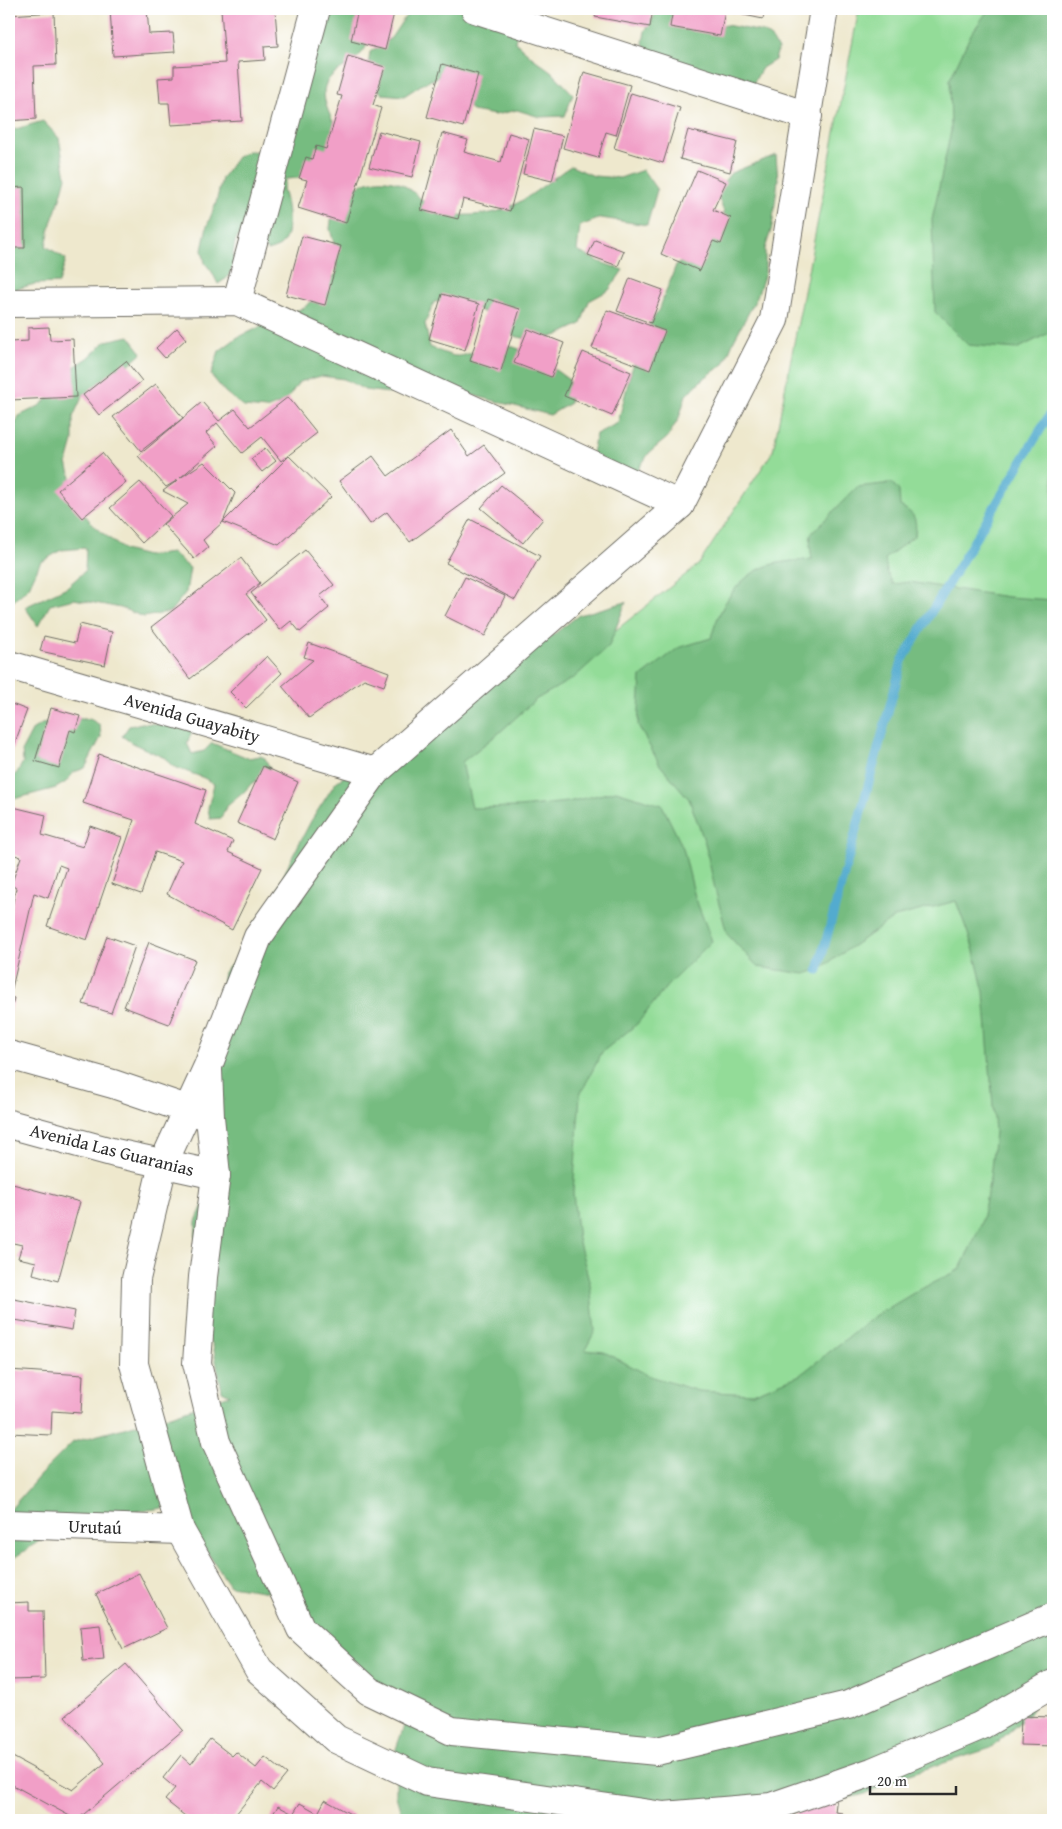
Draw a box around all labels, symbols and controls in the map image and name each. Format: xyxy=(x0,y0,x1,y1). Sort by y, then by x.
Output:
street label: Avenida Guayabity xyxy=(121,685,263,750)
street label: Avenida Las Guaranias xyxy=(27,1116,197,1183)
street label: Urutaú xyxy=(68,1512,123,1541)
scale bar xyxy=(870,1764,956,1796)
text: 20 m xyxy=(877,1770,908,1791)

